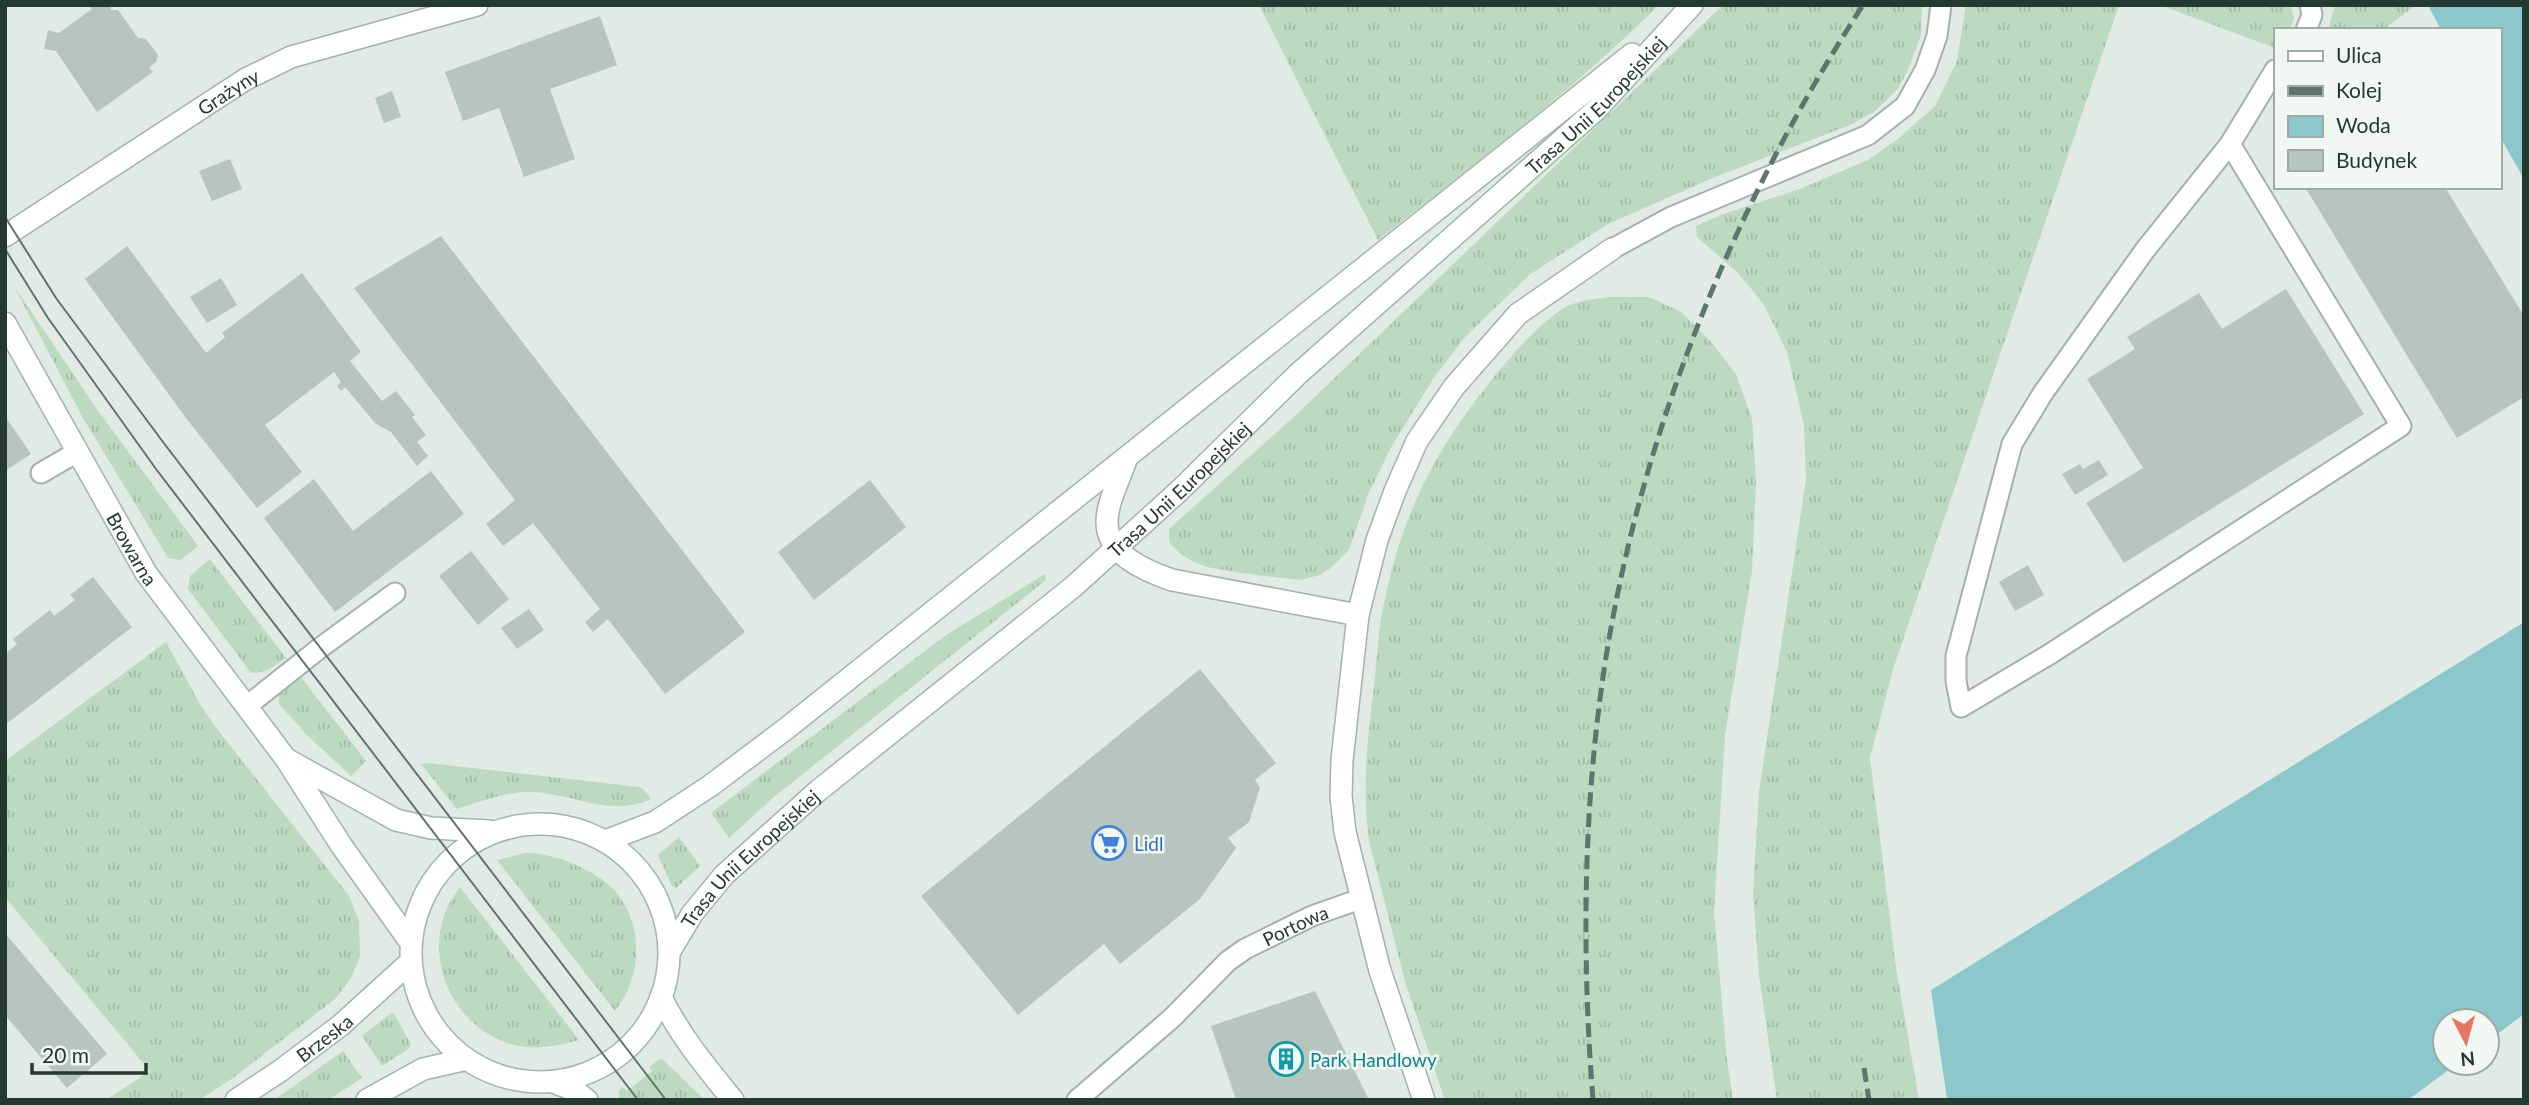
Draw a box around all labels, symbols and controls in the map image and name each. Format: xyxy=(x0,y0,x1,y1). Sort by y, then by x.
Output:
legend xyxy=(2274,28,2501,189)
street label: Trasa Unii Europejskiej xyxy=(1521,31,1670,179)
text: Ulica xyxy=(2336,42,2382,67)
street label: Grażyny xyxy=(193,63,263,119)
text: Kolej xyxy=(2336,77,2382,102)
text: Woda xyxy=(2336,112,2391,137)
text: Budynek xyxy=(2336,147,2417,172)
street label: Trasa Unii Europejskiej xyxy=(1103,416,1255,562)
street label: Browarna xyxy=(102,508,163,590)
street label: Trasa Unii Europejskiej xyxy=(675,784,824,931)
supermarket icon: Lidl xyxy=(1090,824,1128,862)
place label: Lidl xyxy=(1134,832,1163,855)
street label: Portowa xyxy=(1258,900,1331,950)
north arrow xyxy=(2431,1007,2501,1077)
street label: Brzeska xyxy=(291,1009,357,1066)
scale bar xyxy=(32,1032,145,1076)
building icon: Park Handlowy xyxy=(1267,1040,1305,1078)
text: 20 m xyxy=(42,1042,89,1067)
text: N xyxy=(2459,1047,2476,1072)
place label: Park Handlowy xyxy=(1310,1048,1437,1071)

